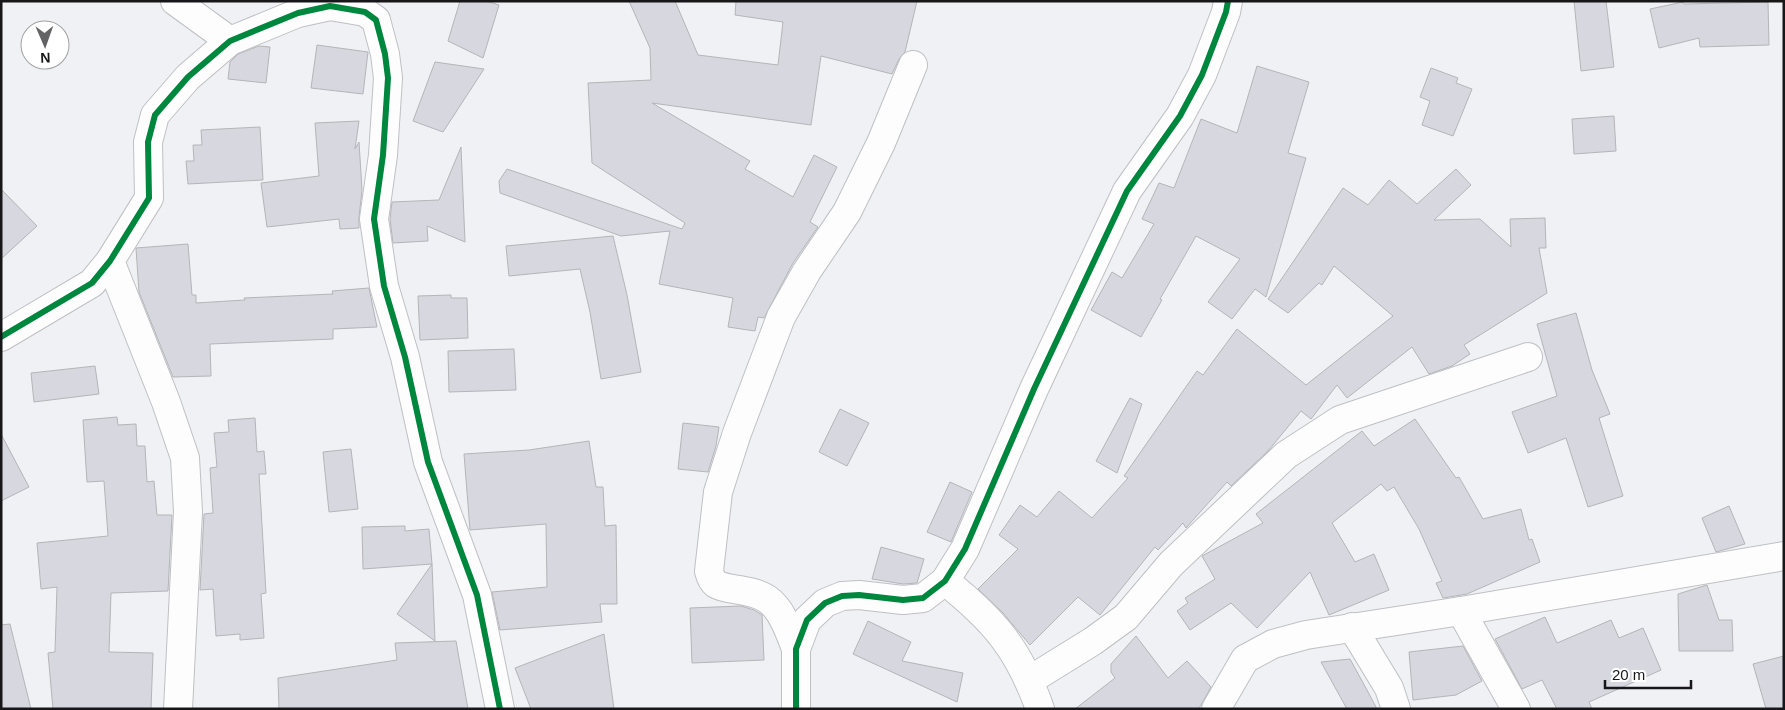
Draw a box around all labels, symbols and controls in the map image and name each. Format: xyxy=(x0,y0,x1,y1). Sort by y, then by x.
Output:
north arrow xyxy=(20,20,70,70)
text: N xyxy=(40,50,51,66)
scale bar xyxy=(1605,658,1691,690)
text: 20 m xyxy=(1612,666,1645,683)

